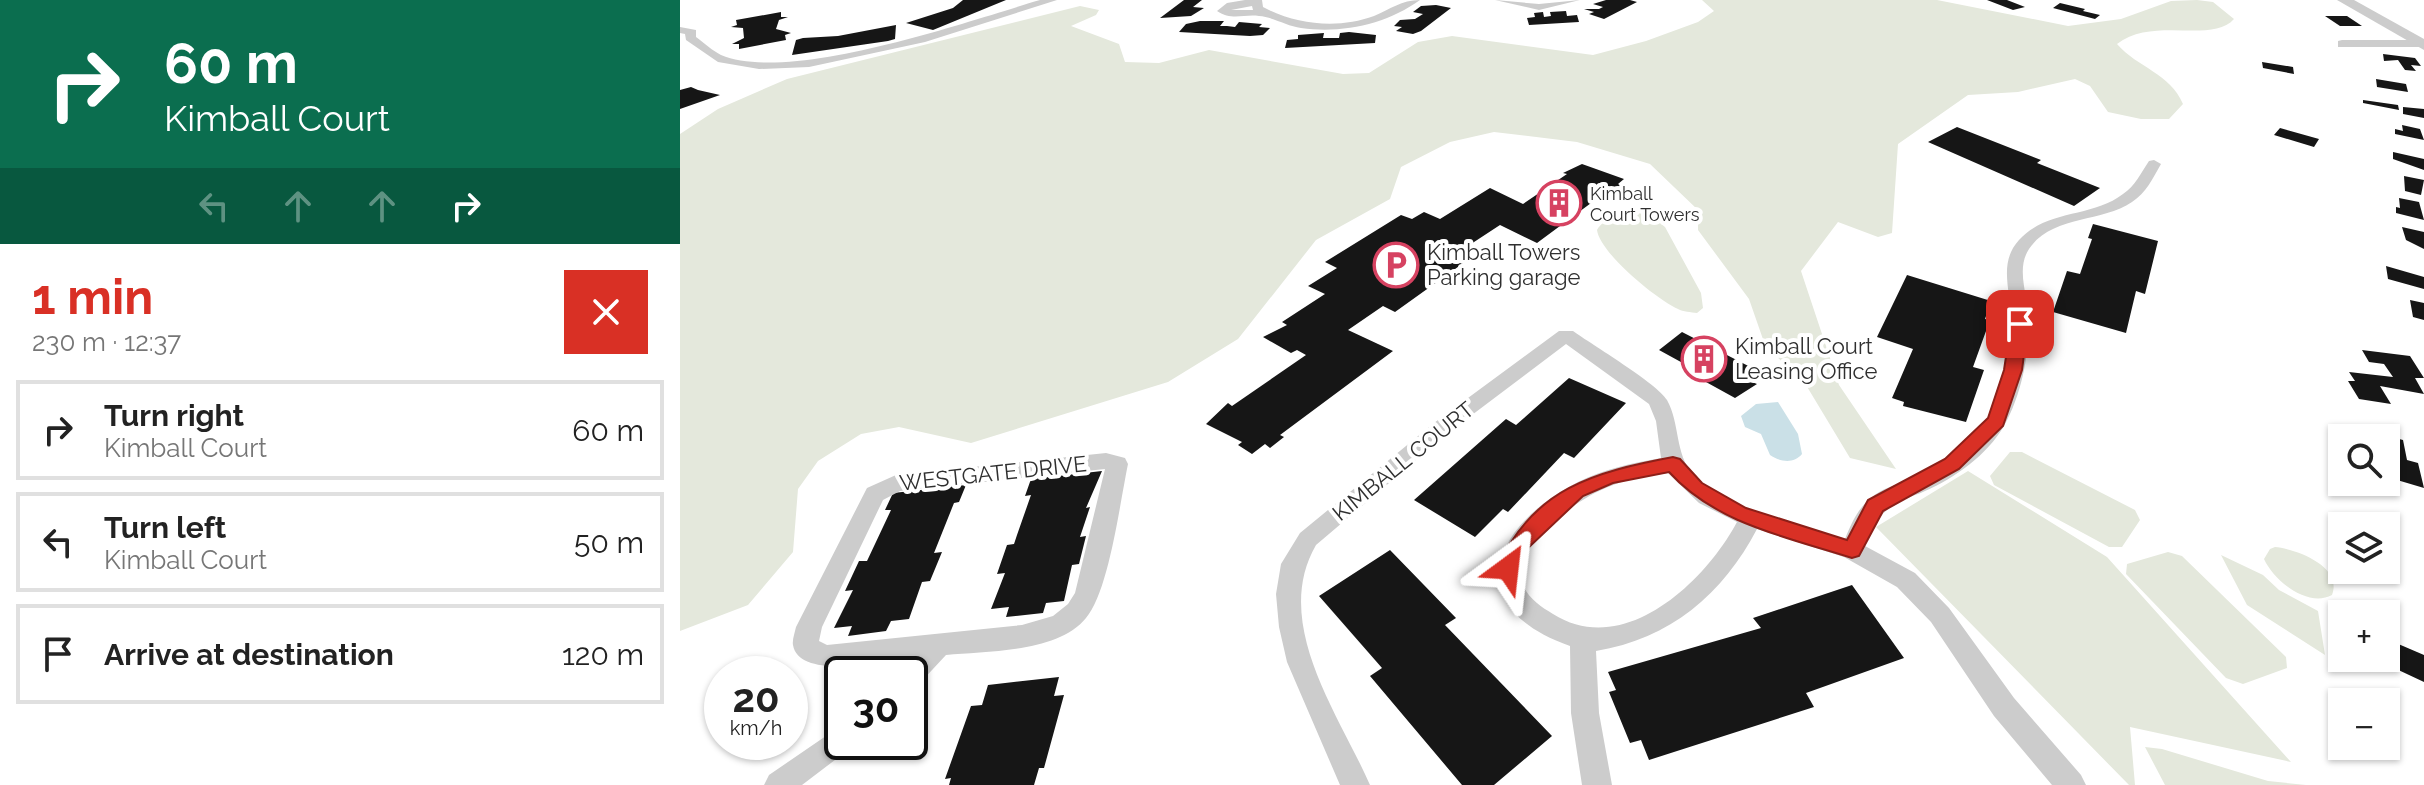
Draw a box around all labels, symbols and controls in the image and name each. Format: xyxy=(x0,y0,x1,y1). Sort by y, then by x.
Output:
text: 60 m xyxy=(164,30,298,96)
icon: right xyxy=(32,32,136,136)
text: Kimball Court xyxy=(164,97,390,139)
building icon: Kimball Court Towers xyxy=(1535,179,1583,227)
place label: Kimball Court Towers xyxy=(1590,183,1700,225)
icon: left xyxy=(192,184,236,228)
icon: ahead xyxy=(276,184,320,228)
icon: ahead xyxy=(360,184,404,228)
icon: right xyxy=(444,184,488,228)
place label: Kimball Towers Parking garage xyxy=(1427,239,1581,290)
parking icon: Kimball Towers Parking garage xyxy=(1372,241,1420,289)
text: 1 min xyxy=(32,269,153,325)
button: close xyxy=(564,270,648,354)
pin xyxy=(1986,290,2054,358)
icon: arrive xyxy=(1998,302,2042,346)
text: 230 m · 12:37 xyxy=(32,327,181,357)
place label: Kimball Court Leasing Office xyxy=(1735,333,1878,384)
building icon: Kimball Court Leasing Office xyxy=(1680,335,1728,383)
street label: KIMBALL COURT xyxy=(1327,396,1479,526)
text: Turn right xyxy=(104,398,244,433)
icon: right xyxy=(36,408,80,452)
text: 60 m xyxy=(572,413,644,448)
map controls xyxy=(2328,424,2400,760)
button: search xyxy=(2328,424,2400,496)
text: Kimball Court xyxy=(104,433,267,463)
street label: WESTGATE DRIVE xyxy=(898,450,1088,496)
text: Turn left xyxy=(104,510,226,545)
button: layers xyxy=(2328,512,2400,584)
icon: left xyxy=(36,520,80,564)
text: 50 m xyxy=(574,525,644,560)
position arrow xyxy=(1466,526,1550,610)
text: Kimball Court xyxy=(104,545,267,575)
button: + xyxy=(2328,600,2400,672)
icon: arrive xyxy=(36,632,80,676)
text: Arrive at destination xyxy=(104,637,394,672)
text: 120 m xyxy=(562,637,644,672)
speed limit sign: 30 xyxy=(824,656,928,760)
text: 20 xyxy=(732,674,780,721)
button: − xyxy=(2328,688,2400,760)
text: km/h xyxy=(730,716,782,740)

